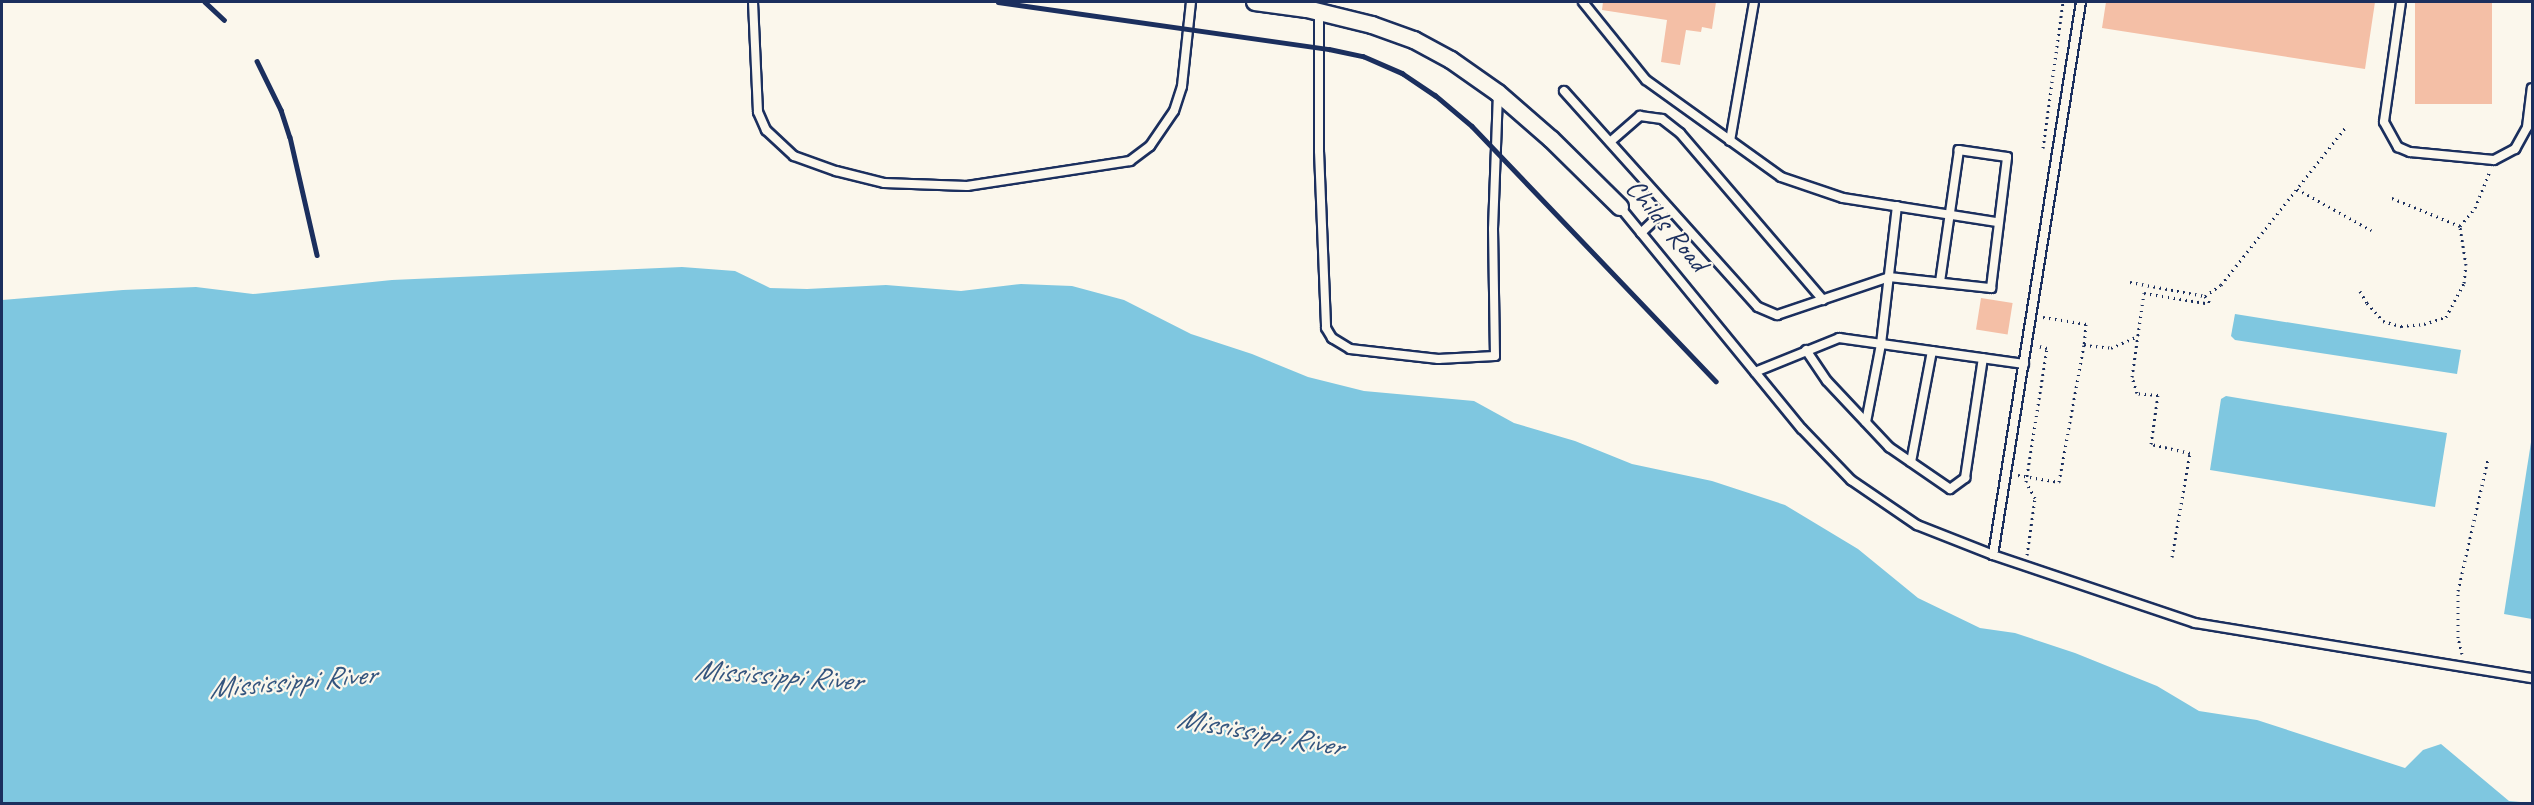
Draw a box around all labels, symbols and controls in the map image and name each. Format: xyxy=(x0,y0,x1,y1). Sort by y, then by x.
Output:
street label: Childs Road xyxy=(1619,172,1715,278)
water label: Mississippi River xyxy=(693,651,863,699)
water label: Mississippi River xyxy=(207,656,377,706)
water label: Mississippi River xyxy=(1174,700,1346,764)

